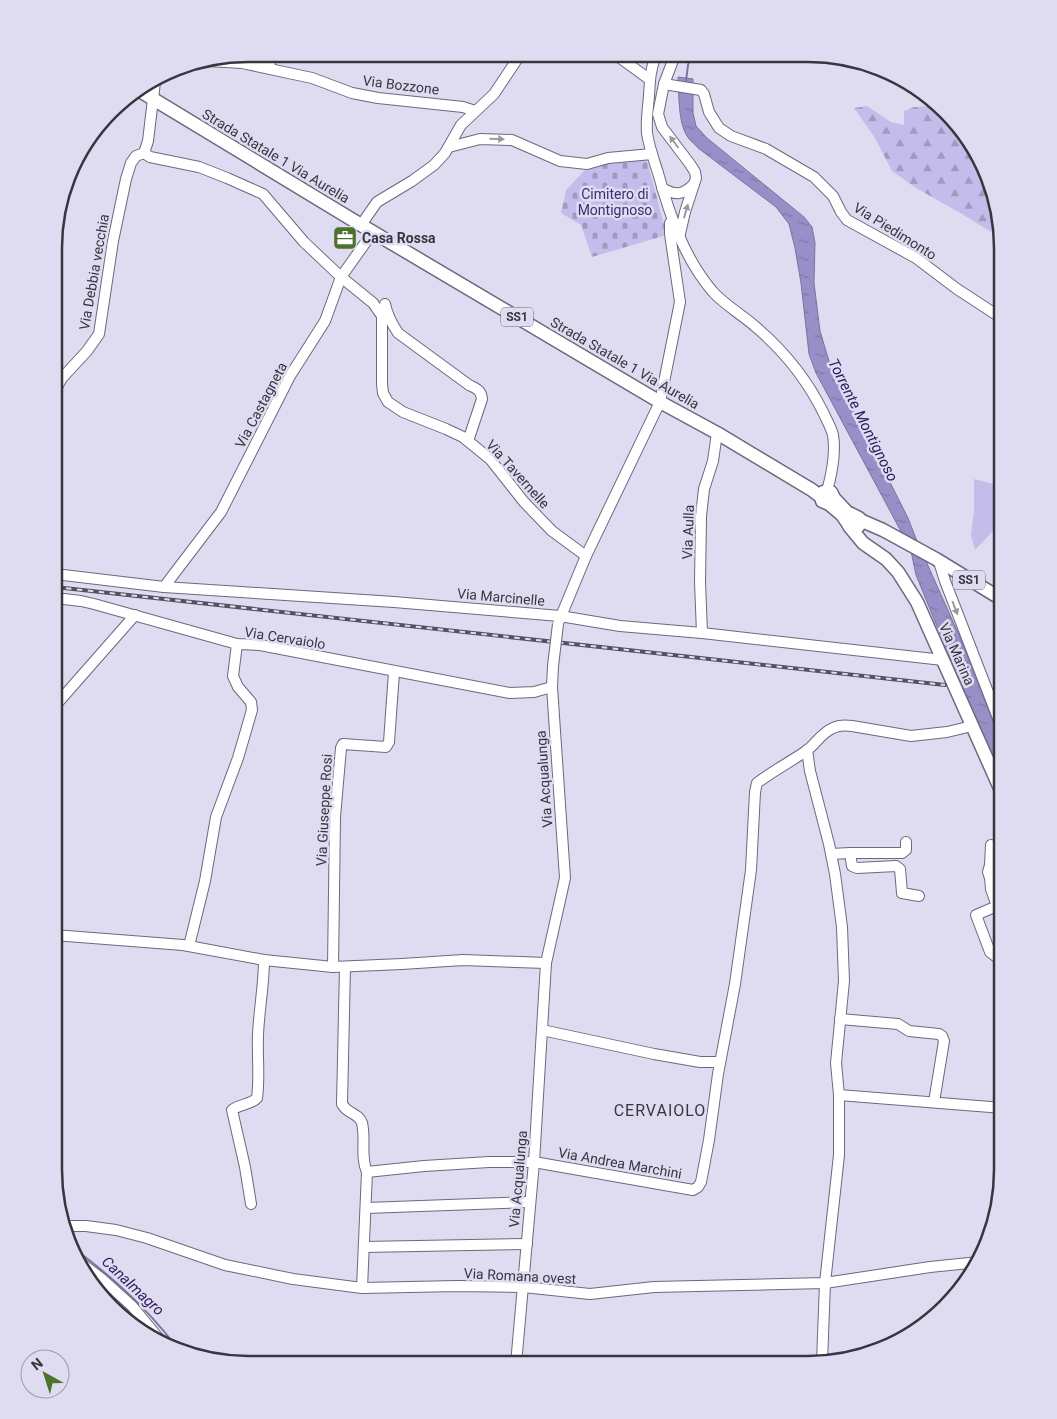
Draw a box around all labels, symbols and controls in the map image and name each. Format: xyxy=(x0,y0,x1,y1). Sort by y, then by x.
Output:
street label: Via Bozzone xyxy=(362,72,440,98)
street label: Strada Statale 1 Via Aurelia xyxy=(199,106,353,206)
one-way arrow xyxy=(489,135,505,143)
one-way arrow xyxy=(669,135,679,149)
park label: Cimitero di Montignoso xyxy=(578,186,652,218)
street label: Via Piedimonto xyxy=(851,199,939,263)
one-way arrow xyxy=(683,203,691,218)
street label: Via Debbia vecchia xyxy=(76,213,112,331)
office icon: Casa Rossa xyxy=(332,225,358,251)
place label: Casa Rossa xyxy=(362,230,436,246)
road number: SS1 xyxy=(501,308,533,326)
street label: Strada Statale 1 Via Aurelia xyxy=(548,314,702,412)
water label: Torrente Montignoso xyxy=(824,356,902,484)
street label: Via Castagneta xyxy=(232,359,290,451)
street label: Via Tavernelle xyxy=(483,437,553,511)
street label: Via Aulla xyxy=(679,504,697,560)
road number: SS1 xyxy=(953,570,985,590)
street label: Via Marcinelle xyxy=(456,585,546,609)
one-way arrow xyxy=(951,601,959,616)
street label: Via Marina xyxy=(936,620,978,688)
street label: Via Cervaiolo xyxy=(243,624,327,652)
street label: Via Acqualunga xyxy=(533,730,555,828)
street label: Via Giuseppe Rosi xyxy=(313,753,335,867)
district label: CERVAIOLO xyxy=(614,1101,706,1120)
street label: Via Acqualunga xyxy=(506,1130,530,1228)
street label: Via Andrea Marchini xyxy=(557,1144,683,1182)
water label: Canalmagro xyxy=(98,1253,168,1319)
street label: Via Romana ovest xyxy=(463,1265,577,1287)
north arrow xyxy=(20,1349,70,1399)
text: N xyxy=(28,1355,46,1373)

